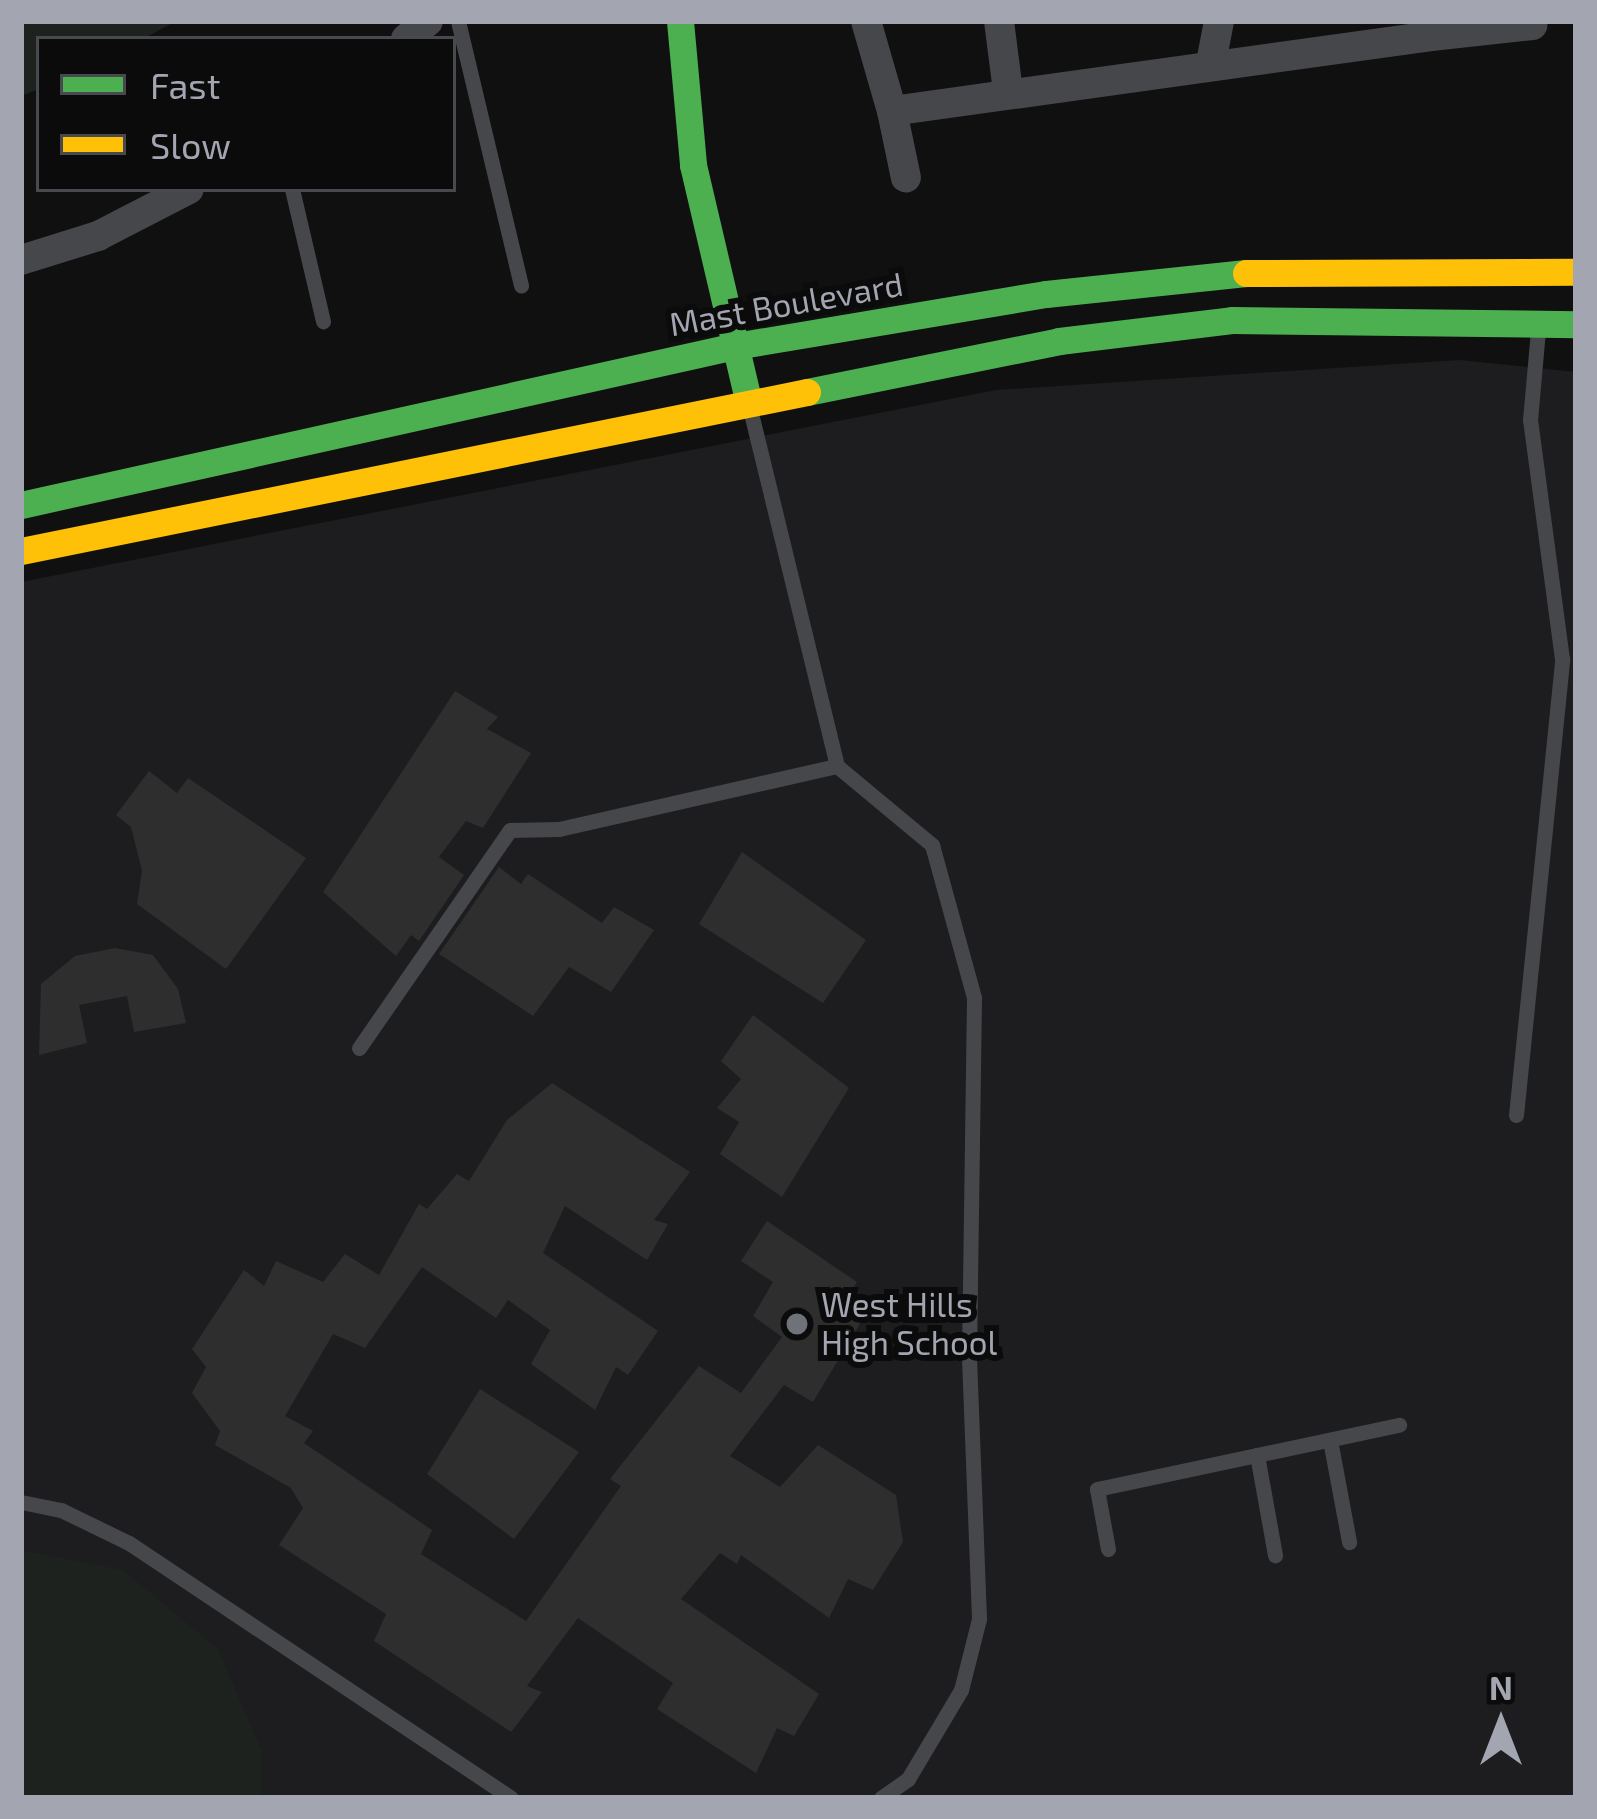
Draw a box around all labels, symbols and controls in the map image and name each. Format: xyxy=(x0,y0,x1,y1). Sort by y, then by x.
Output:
legend xyxy=(36,36,456,192)
text: Fast xyxy=(150,63,220,106)
text: Slow xyxy=(150,123,231,166)
street label: Mast Boulevard xyxy=(666,264,906,344)
place label: West Hills High School xyxy=(821,1285,997,1363)
marker: West Hills High School xyxy=(784,1311,810,1337)
north arrow xyxy=(1441,1663,1561,1783)
text: N xyxy=(1489,1667,1513,1707)

